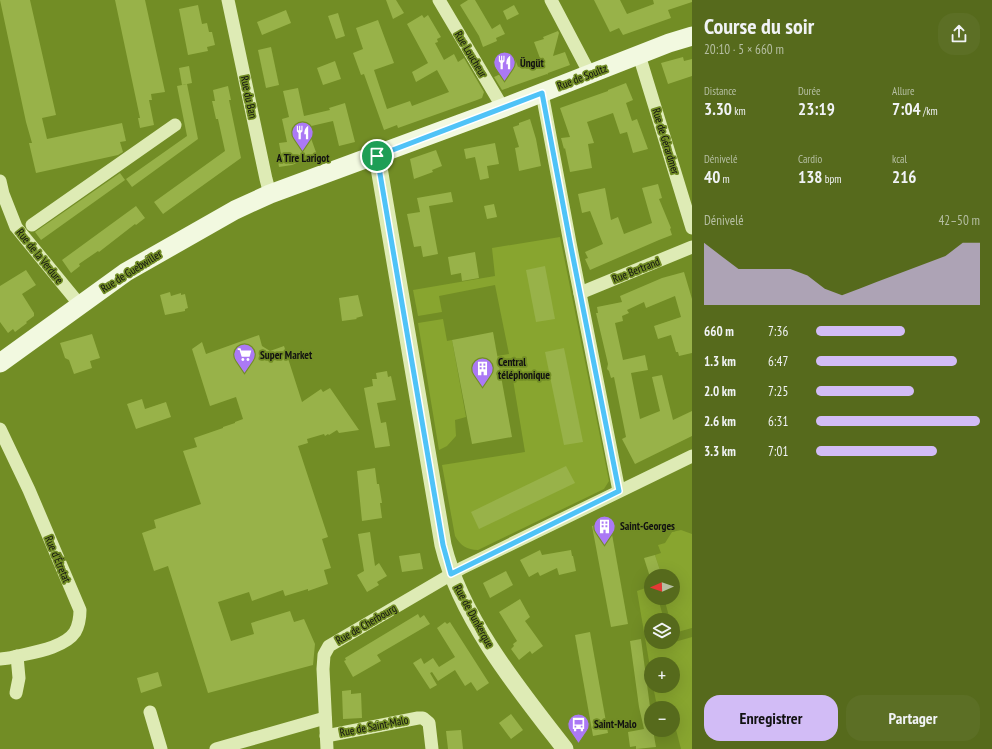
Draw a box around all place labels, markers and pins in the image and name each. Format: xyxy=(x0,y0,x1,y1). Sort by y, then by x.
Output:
restaurant icon: Üngüt xyxy=(491,50,517,83)
place label: Üngüt xyxy=(520,56,544,70)
restaurant icon: A Tire Larigot xyxy=(290,119,316,152)
pin xyxy=(360,139,394,173)
place label: A Tire Larigot xyxy=(276,151,330,165)
supermarket icon: Super Market xyxy=(232,342,258,375)
place label: Super Market xyxy=(260,348,313,362)
building icon: Central téléphonique xyxy=(469,355,495,388)
place label: Central téléphonique xyxy=(498,355,550,382)
building icon: Saint-Georges xyxy=(592,513,618,546)
place label: Saint-Georges xyxy=(620,519,675,533)
bus stop icon: Saint-Malo xyxy=(566,711,592,744)
place label: Saint-Malo xyxy=(594,717,637,731)

